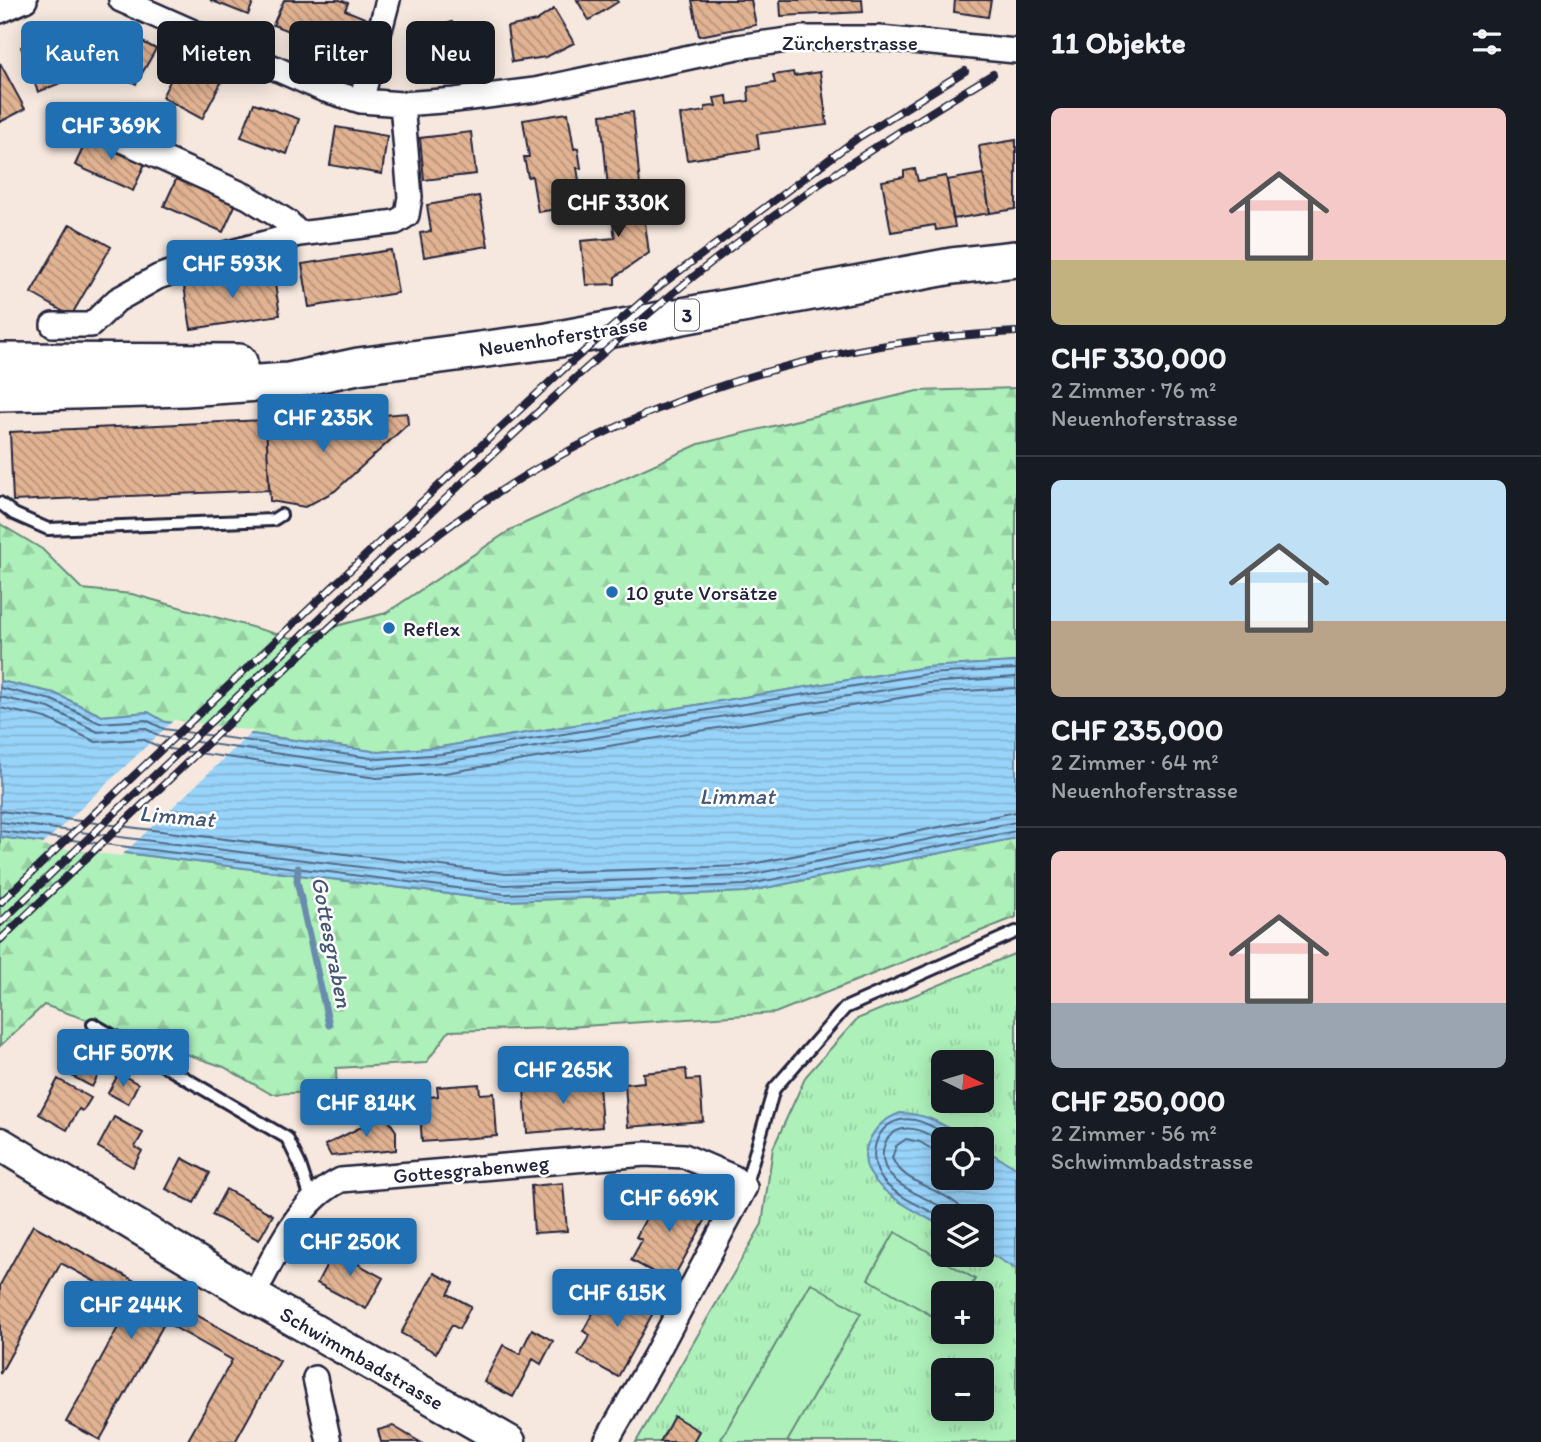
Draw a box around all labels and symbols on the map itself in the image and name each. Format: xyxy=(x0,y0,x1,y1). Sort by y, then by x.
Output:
street label: Zürcherstrasse xyxy=(782,30,918,55)
pin: CHF 369K xyxy=(39,102,183,162)
pin: CHF 330K xyxy=(546,180,690,239)
pin: CHF 593K xyxy=(160,240,304,300)
road number: 3 xyxy=(675,300,699,330)
street label: Neuenhoferstrasse xyxy=(477,310,649,362)
pin: CHF 235K xyxy=(251,394,395,454)
place label: 10 gute Vorsätze xyxy=(626,580,778,605)
marker: 10 gute Vorsätze xyxy=(604,584,620,600)
place label: Reflex xyxy=(403,616,460,641)
marker: Reflex xyxy=(381,620,397,636)
water label: Limmat xyxy=(699,782,777,810)
water label: Limmat xyxy=(138,799,218,833)
water label: Gottesgraben xyxy=(306,874,359,1011)
pin: CHF 507K xyxy=(51,1030,195,1089)
pin: CHF 265K xyxy=(491,1046,635,1106)
north arrow xyxy=(931,1050,994,1113)
pin: CHF 814K xyxy=(294,1080,438,1139)
street label: Gottesgrabenweg xyxy=(392,1150,550,1188)
pin: CHF 669K xyxy=(597,1174,741,1234)
pin: CHF 250K xyxy=(278,1218,422,1278)
pin: CHF 615K xyxy=(545,1270,689,1329)
pin: CHF 244K xyxy=(59,1282,203,1341)
street label: Schwimmbadstrasse xyxy=(276,1301,448,1415)

